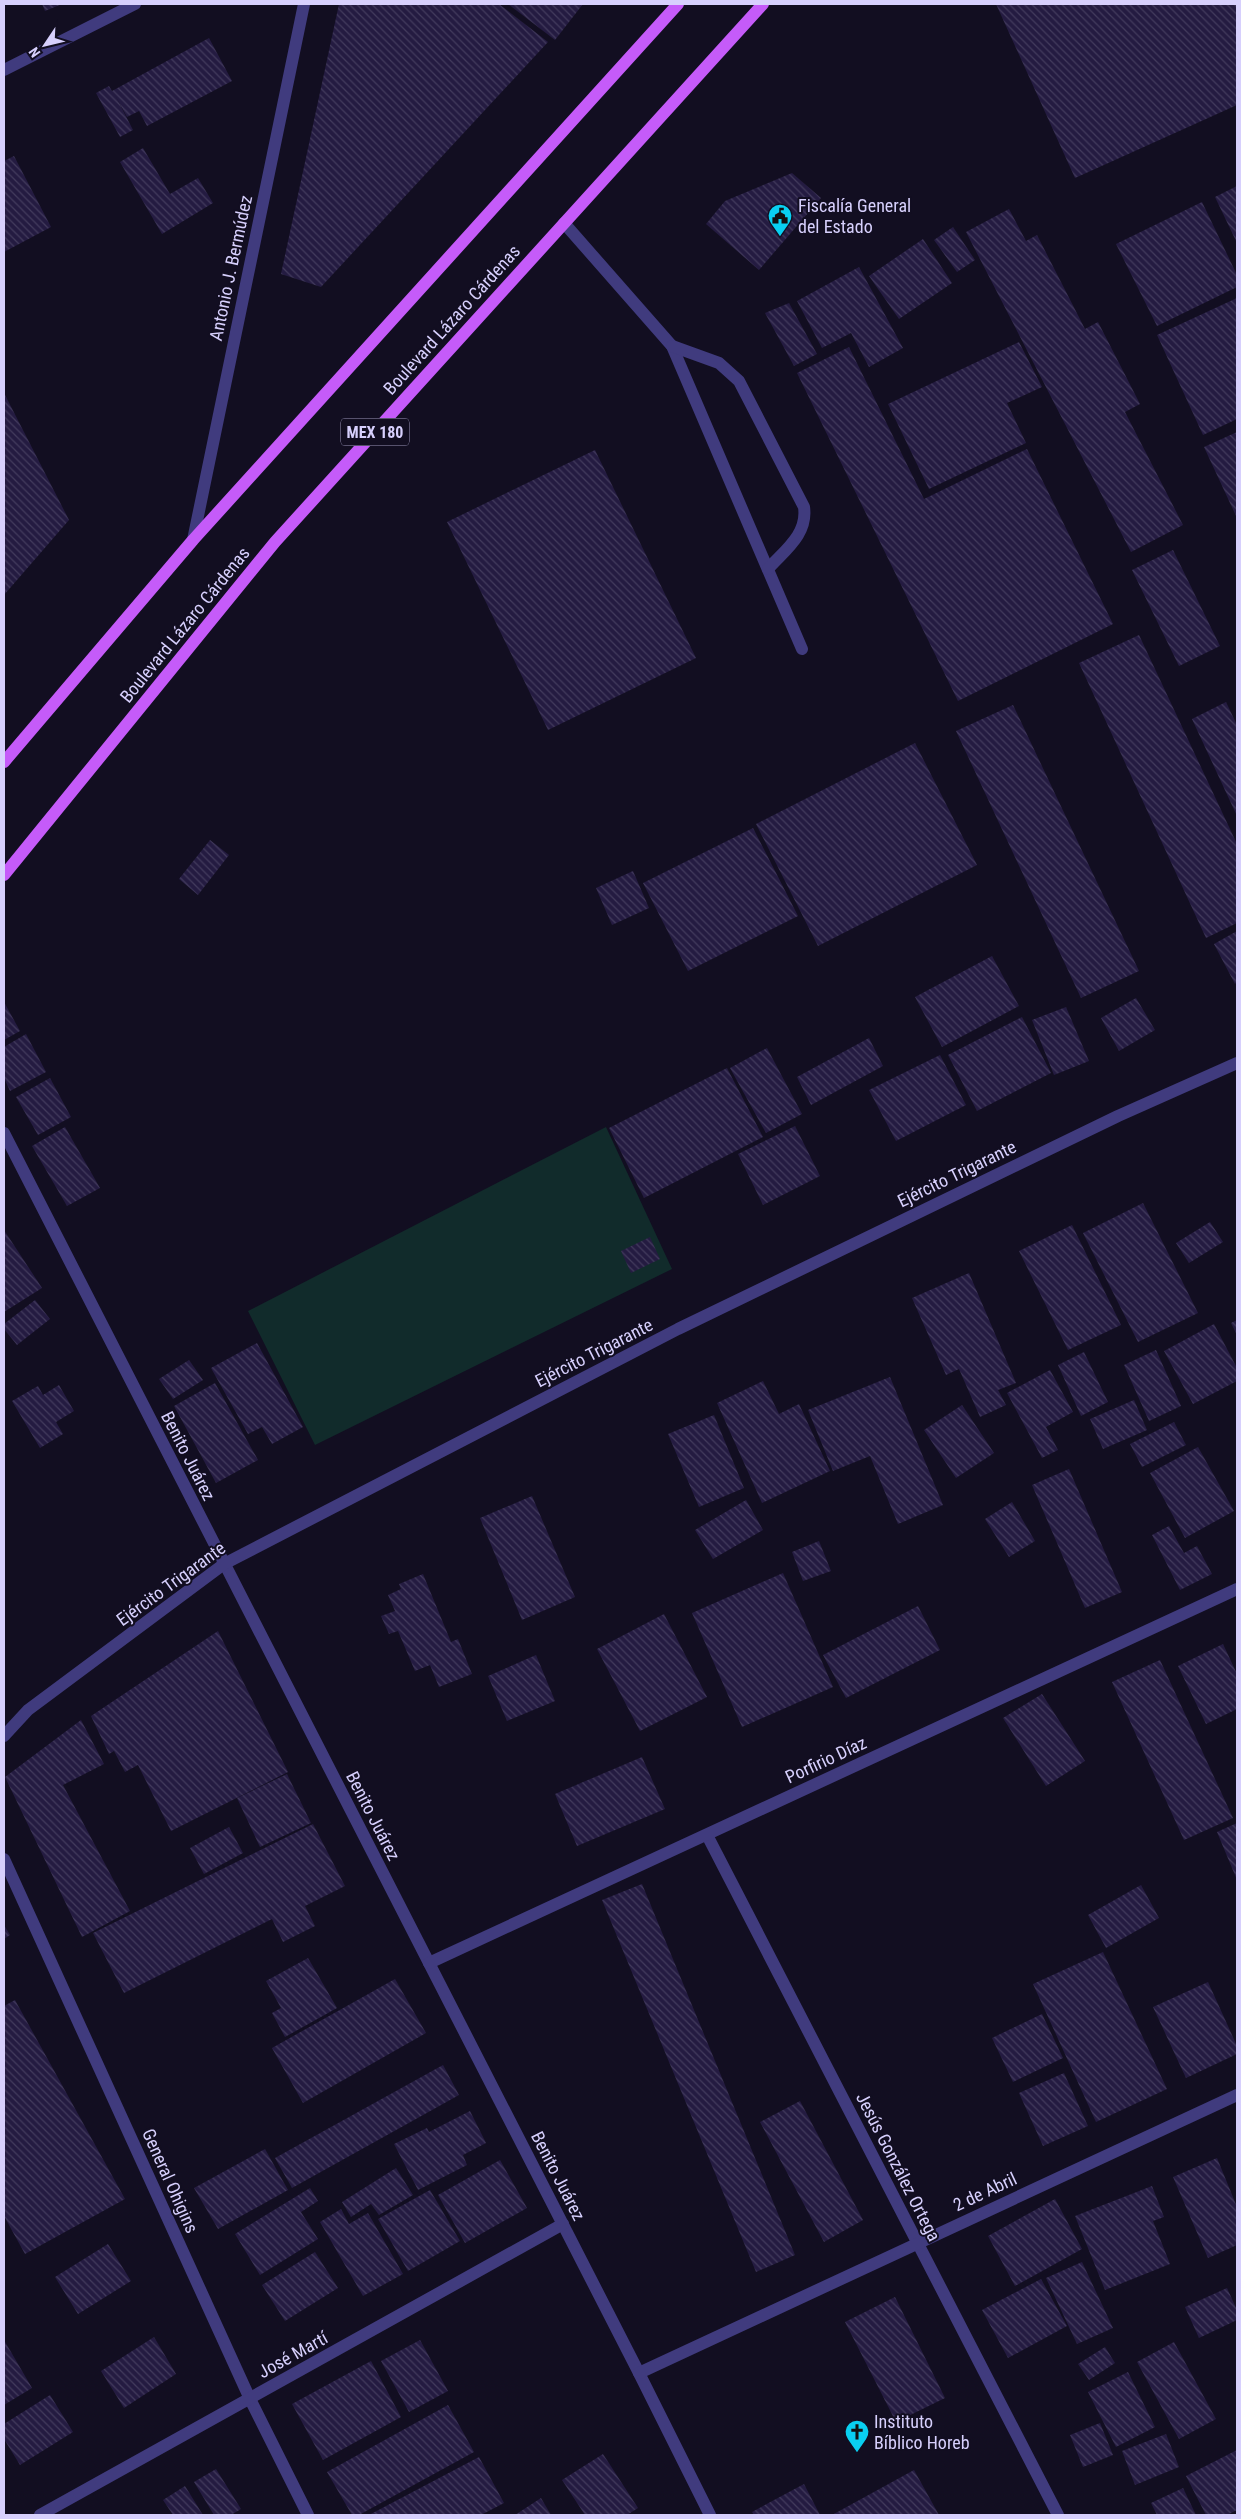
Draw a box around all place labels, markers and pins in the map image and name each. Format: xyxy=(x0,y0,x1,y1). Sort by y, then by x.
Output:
place label: Fiscalía General del Estado xyxy=(798,195,911,237)
public building icon: Fiscalía General del Estado xyxy=(767,203,793,237)
place label: Instituto Bíblico Horeb xyxy=(874,2411,970,2453)
church icon: Instituto Bíblico Horeb xyxy=(844,2419,870,2453)

